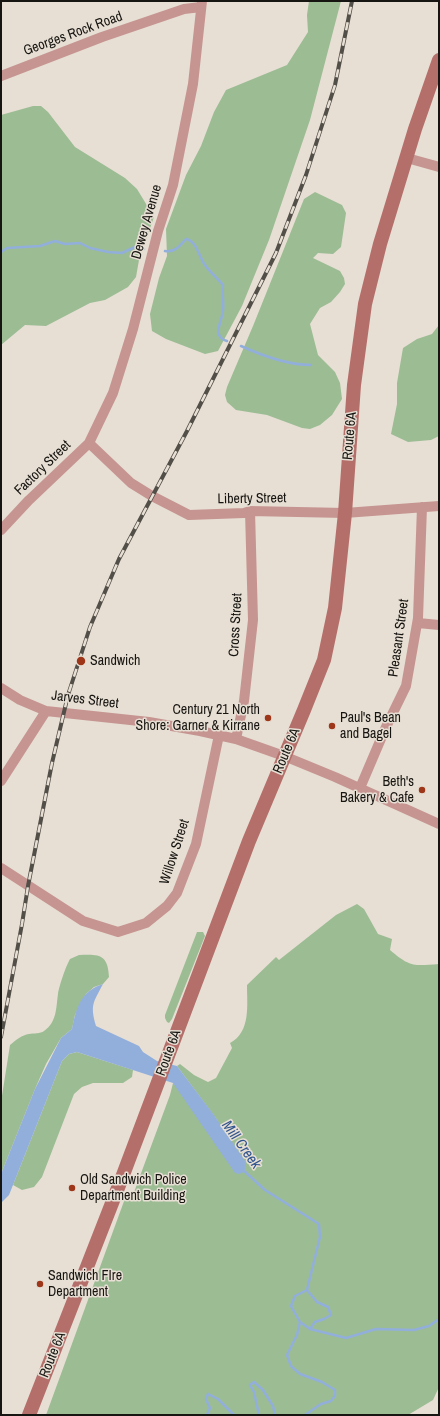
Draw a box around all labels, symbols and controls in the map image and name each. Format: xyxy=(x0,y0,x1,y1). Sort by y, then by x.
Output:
street label: Georges Rock Road xyxy=(21,8,125,60)
street label: Dewey Avenue xyxy=(128,183,166,261)
street label: Route 6A xyxy=(340,411,360,461)
street label: Factory Street xyxy=(11,437,75,499)
street label: Liberty Street xyxy=(217,490,287,508)
street label: Cross Street xyxy=(226,593,246,657)
street label: Pleasant Street xyxy=(385,598,413,678)
place label: Sandwich xyxy=(90,653,140,669)
marker: Sandwich xyxy=(75,655,87,667)
street label: Jarves Street xyxy=(50,688,120,712)
place label: Century 21 North Shore: Garner & Kirrane xyxy=(136,702,260,734)
place label: Paul's Bean and Bagel xyxy=(340,710,401,742)
marker: Century 21 North Shore: Garner & Kirrane xyxy=(263,713,273,723)
marker: Paul's Bean and Bagel xyxy=(327,721,337,731)
street label: Route 6A xyxy=(270,726,304,776)
place label: Beth's Bakery & Cafe xyxy=(340,774,414,806)
marker: Beth's Bakery & Cafe xyxy=(417,785,427,795)
street label: Willow Street xyxy=(157,817,193,887)
street label: Route 6A xyxy=(153,1028,185,1078)
water label: Mill Creek xyxy=(217,1117,265,1173)
place label: Old Sandwich Police Department Building xyxy=(80,1172,187,1204)
marker: Old Sandwich Police Department Building xyxy=(67,1183,77,1193)
place label: Sandwich FIre Department xyxy=(48,1268,122,1300)
marker: Sandwich FIre Department xyxy=(35,1279,45,1289)
street label: Route 6A xyxy=(36,1330,70,1380)

